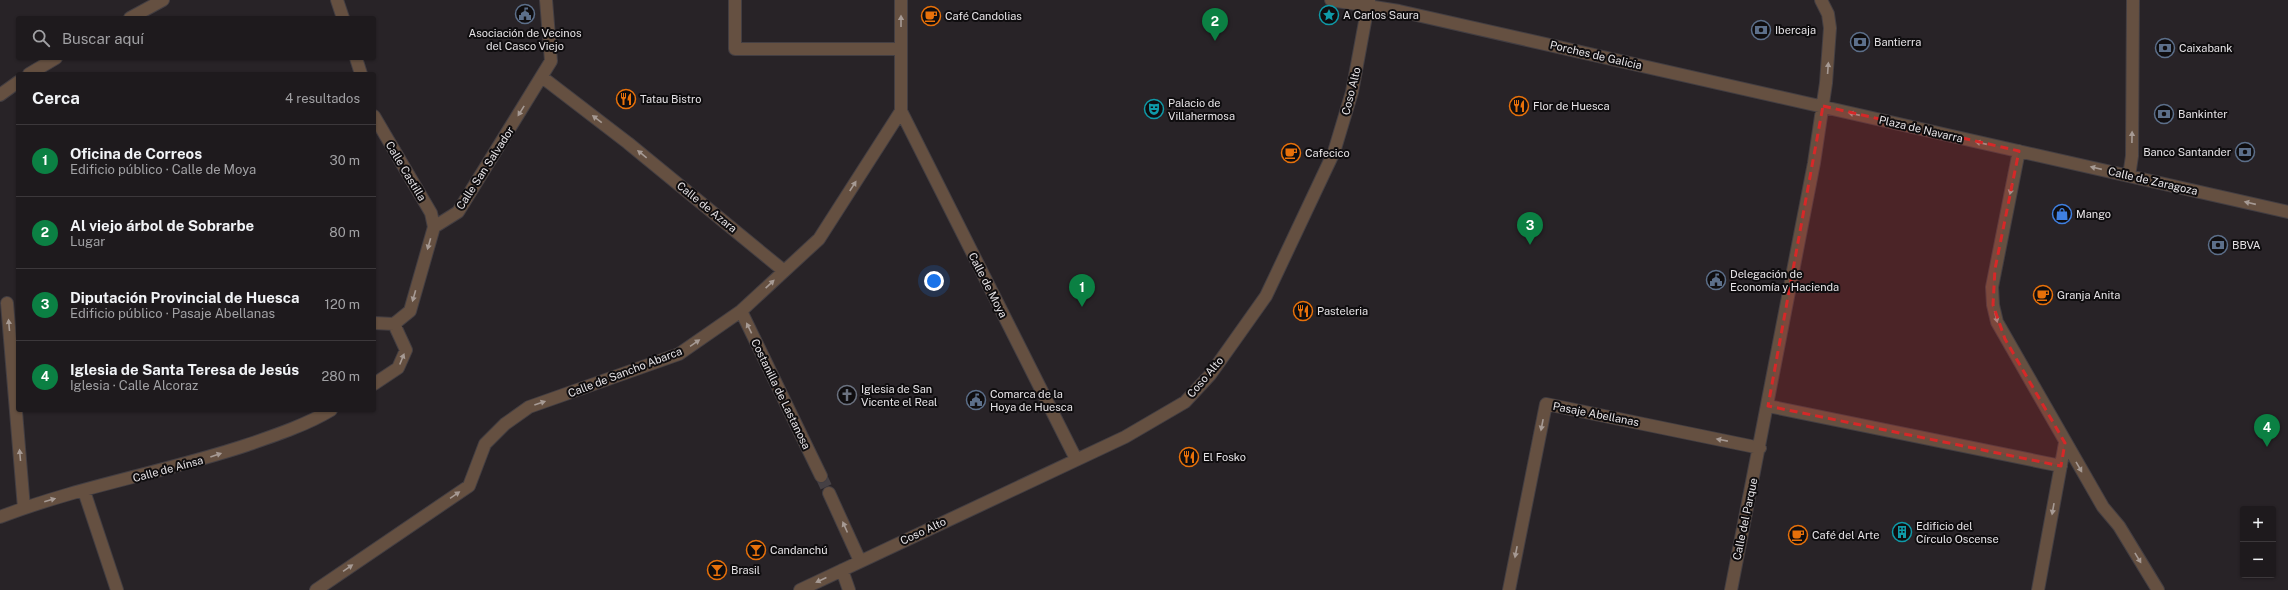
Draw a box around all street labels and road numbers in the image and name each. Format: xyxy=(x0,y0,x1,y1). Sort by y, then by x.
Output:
street label: Porches de Galicia xyxy=(1549,39,1643,71)
street label: Coso Alto xyxy=(1339,66,1363,116)
street label: Plaza de Navarra xyxy=(1878,113,1964,145)
street label: Calle San Salvador xyxy=(454,124,516,212)
street label: Calle Castilla xyxy=(384,139,428,203)
street label: Calle de Zaragoza xyxy=(2107,165,2199,197)
street label: Calle de Azara xyxy=(675,179,739,235)
street label: Calle de Moya xyxy=(966,250,1010,320)
street label: Costanilla de Lastanosa xyxy=(749,337,813,451)
street label: Calle de Sancho Abarca xyxy=(566,345,684,399)
street label: Coso Alto xyxy=(1185,354,1225,400)
street label: Pasaje Abellanas xyxy=(1552,400,1640,428)
street label: Calle de Aínsa xyxy=(131,454,205,484)
street label: Calle del Parque xyxy=(1730,477,1760,561)
street label: Coso Alto xyxy=(898,515,948,547)

